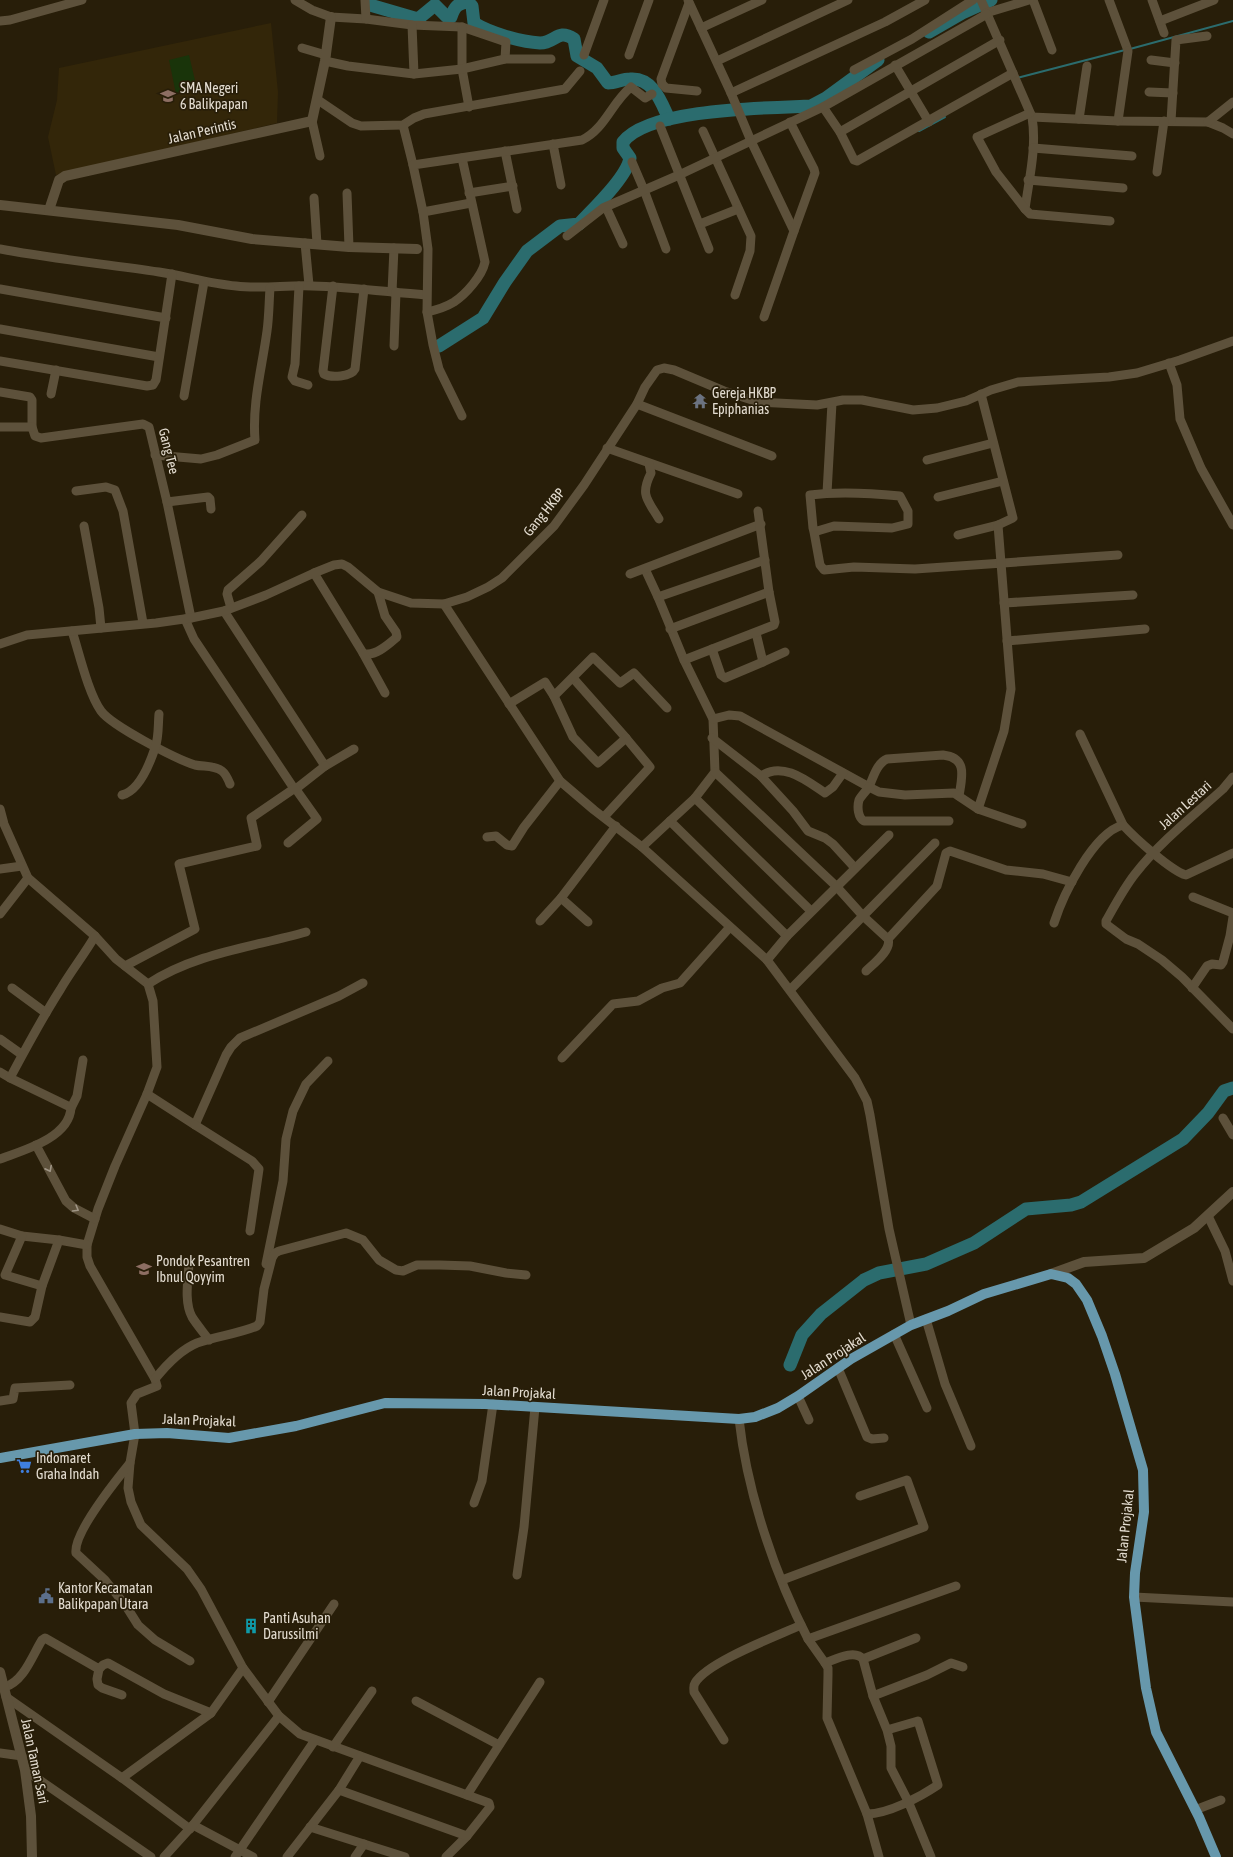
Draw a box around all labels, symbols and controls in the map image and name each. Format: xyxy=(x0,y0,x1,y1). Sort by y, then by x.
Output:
place label: SMA Negeri 6 Balikpapan xyxy=(180,80,248,112)
school or university icon: SMA Negeri 6 Balikpapan xyxy=(159,87,177,105)
street label: Jalan Perintis xyxy=(166,115,238,147)
place label: Gereja HKBP Epiphanias xyxy=(712,385,777,417)
temple icon: Gereja HKBP Epiphanias xyxy=(691,392,709,410)
street label: Gang Tee xyxy=(156,426,182,476)
street label: Gang HKBP xyxy=(520,485,568,539)
street label: Jalan Lestari xyxy=(1156,777,1214,833)
one-way arrow xyxy=(44,1165,51,1173)
one-way arrow xyxy=(72,1204,79,1211)
place label: Pondok Pesantren Ibnul Qoyyim xyxy=(156,1253,250,1285)
school or university icon: Pondok Pesantren Ibnul Qoyyim xyxy=(135,1260,153,1278)
street label: Jalan Projakal xyxy=(798,1329,868,1383)
street label: Jalan Projakal xyxy=(482,1382,556,1402)
street label: Jalan Projakal xyxy=(162,1411,236,1429)
place label: Indomaret Graha Indah xyxy=(36,1450,99,1482)
supermarket icon: Indomaret Graha Indah xyxy=(15,1457,33,1475)
street label: Jalan Projakal xyxy=(1113,1488,1137,1563)
place label: Kantor Kecamatan Balikpapan Utara xyxy=(58,1580,153,1612)
public building icon: Kantor Kecamatan Balikpapan Utara xyxy=(37,1587,55,1605)
place label: Panti Asuhan Darussilmi xyxy=(263,1610,331,1642)
building icon: Panti Asuhan Darussilmi xyxy=(242,1617,260,1635)
street label: Jalan Taman Sari xyxy=(18,1717,52,1805)

